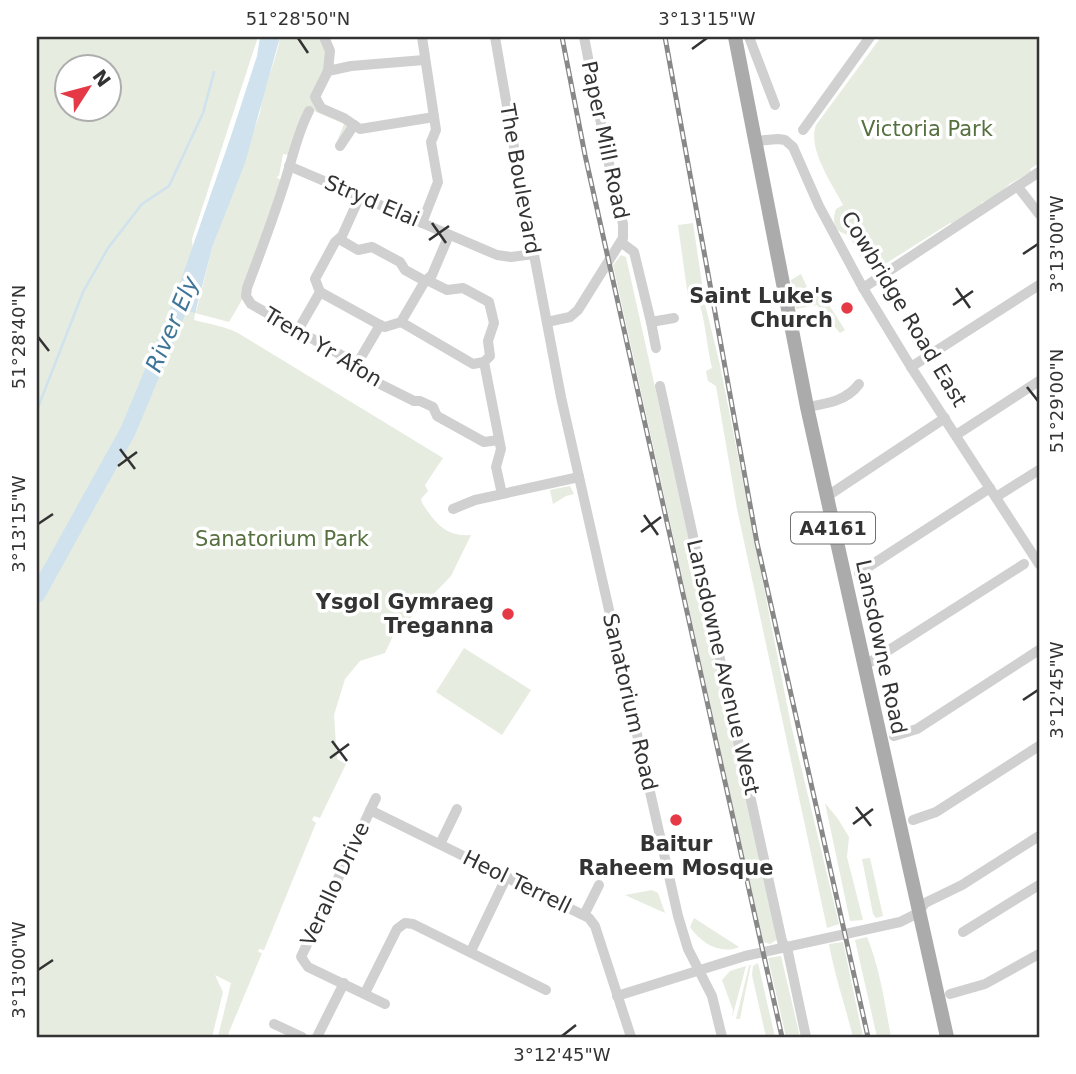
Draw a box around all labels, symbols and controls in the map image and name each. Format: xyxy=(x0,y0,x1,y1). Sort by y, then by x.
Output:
text: 51°28'50"N xyxy=(246,8,350,29)
text: 3°13'15"W xyxy=(658,8,756,29)
north arrow xyxy=(52,52,122,122)
street label: Paper Mill Road xyxy=(577,59,633,221)
text: N xyxy=(88,65,115,91)
street label: The Boulevard xyxy=(495,101,545,256)
park label: Victoria Park xyxy=(861,117,994,141)
street label: Stryd Elai xyxy=(321,170,423,232)
text: 3°13'00"W xyxy=(1046,195,1067,293)
street label: Cowbridge Road East xyxy=(836,207,972,411)
water label: River Ely xyxy=(140,272,204,376)
place label: Saint Luke's Church xyxy=(689,284,833,332)
text: 51°28'40"N xyxy=(8,285,29,389)
marker: Saint Luke's Church xyxy=(839,300,855,316)
street label: Trem Yr Afon xyxy=(259,302,386,392)
text: 51°29'00"N xyxy=(1046,349,1067,453)
text: 3°13'15"W xyxy=(8,475,29,573)
road number: A4161 xyxy=(791,512,875,544)
park label: Sanatorium Park xyxy=(195,527,370,551)
street label: Lansdowne Avenue West xyxy=(682,537,764,797)
street label: Lansdowne Road xyxy=(851,558,911,736)
place label: Ysgol Gymraeg Treganna xyxy=(315,590,494,638)
marker: Ysgol Gymraeg Treganna xyxy=(500,606,516,622)
street label: Sanatorium Road xyxy=(598,611,662,793)
text: 3°12'45"W xyxy=(1046,641,1067,739)
marker: Baitur Raheem Mosque xyxy=(668,812,684,828)
street label: Verallo Drive xyxy=(296,818,374,950)
place label: Baitur Raheem Mosque xyxy=(578,832,774,880)
street label: Heol Terrell xyxy=(459,846,575,918)
text: 3°13'00"W xyxy=(8,921,29,1019)
text: 3°12'45"W xyxy=(513,1044,611,1065)

